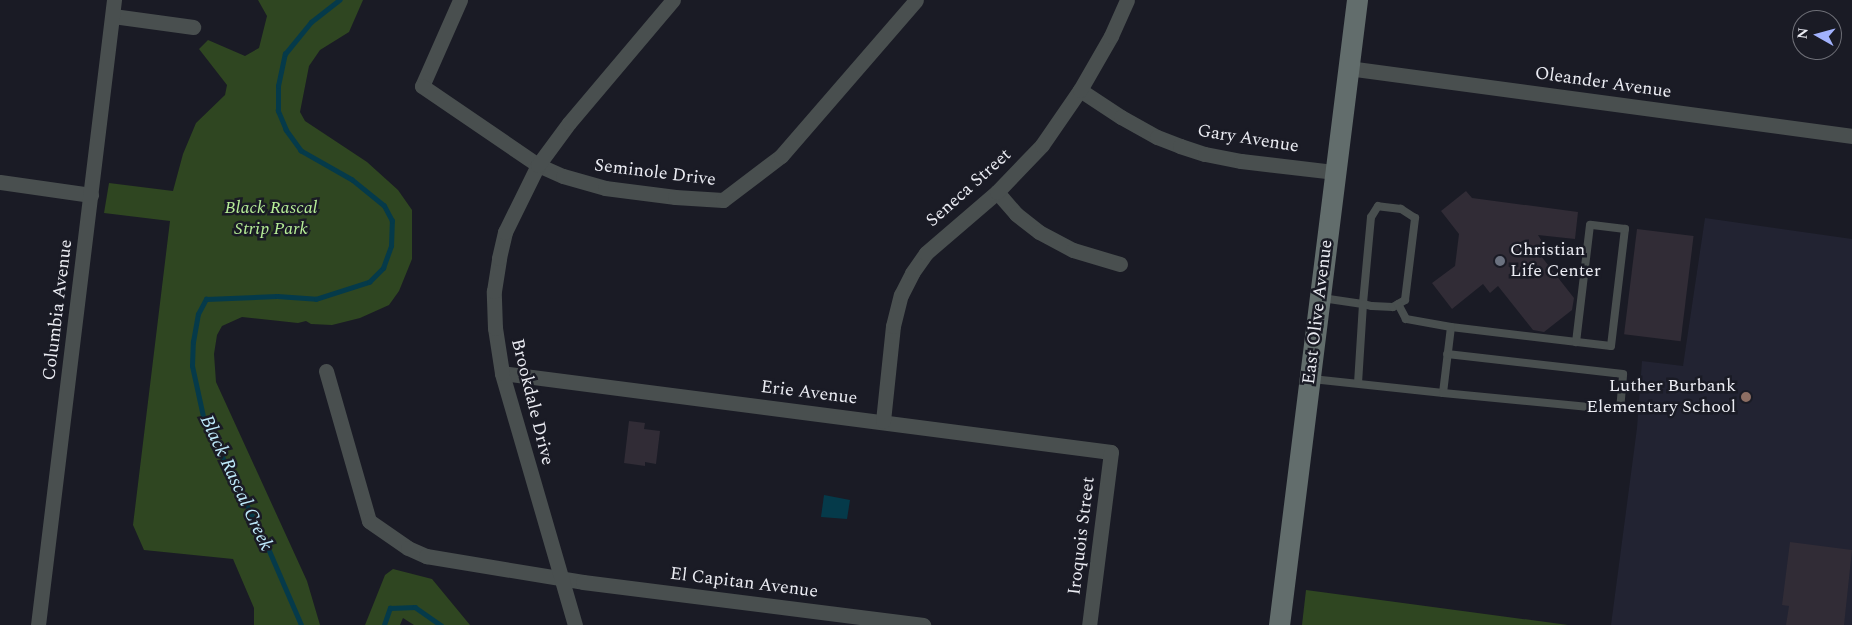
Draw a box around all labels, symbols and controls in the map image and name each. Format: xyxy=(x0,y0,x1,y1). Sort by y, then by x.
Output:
north arrow xyxy=(1792,10,1842,60)
text: N xyxy=(1791,26,1814,40)
street label: Oleander Avenue xyxy=(1533,63,1673,103)
street label: Gary Avenue xyxy=(1196,120,1300,158)
street label: Seneca Street xyxy=(922,144,1016,232)
street label: Seminole Drive xyxy=(593,155,717,191)
park label: Black Rascal Strip Park xyxy=(224,198,318,240)
street label: Columbia Avenue xyxy=(39,238,77,382)
street label: East Olive Avenue xyxy=(1298,238,1338,386)
place label: Christian Life Center xyxy=(1510,240,1601,282)
marker: Christian Life Center xyxy=(1494,255,1506,267)
street label: Brookdale Drive xyxy=(506,337,558,467)
street label: Erie Avenue xyxy=(759,376,859,410)
place label: Luther Burbank Elementary School xyxy=(1586,376,1736,418)
marker: Luther Burbank Elementary School xyxy=(1740,391,1752,403)
water label: Black Rascal Creek xyxy=(195,411,277,555)
street label: Iroquois Street xyxy=(1064,476,1100,596)
street label: El Capitan Avenue xyxy=(669,563,819,603)

